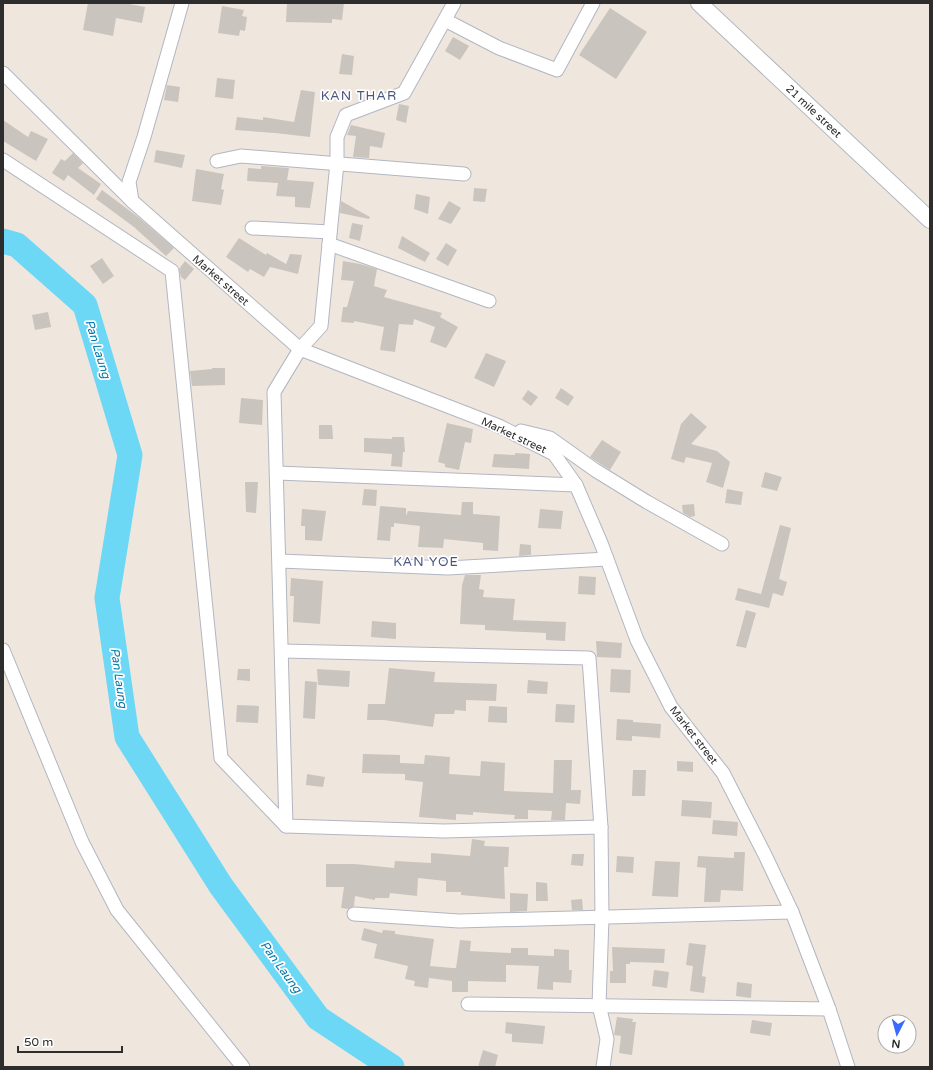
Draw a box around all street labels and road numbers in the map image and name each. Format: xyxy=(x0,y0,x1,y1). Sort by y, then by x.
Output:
street label: 21 mile street xyxy=(783,82,844,140)
street label: Market street xyxy=(190,252,251,308)
street label: Market street xyxy=(479,415,548,456)
street label: Market street xyxy=(667,704,720,767)

